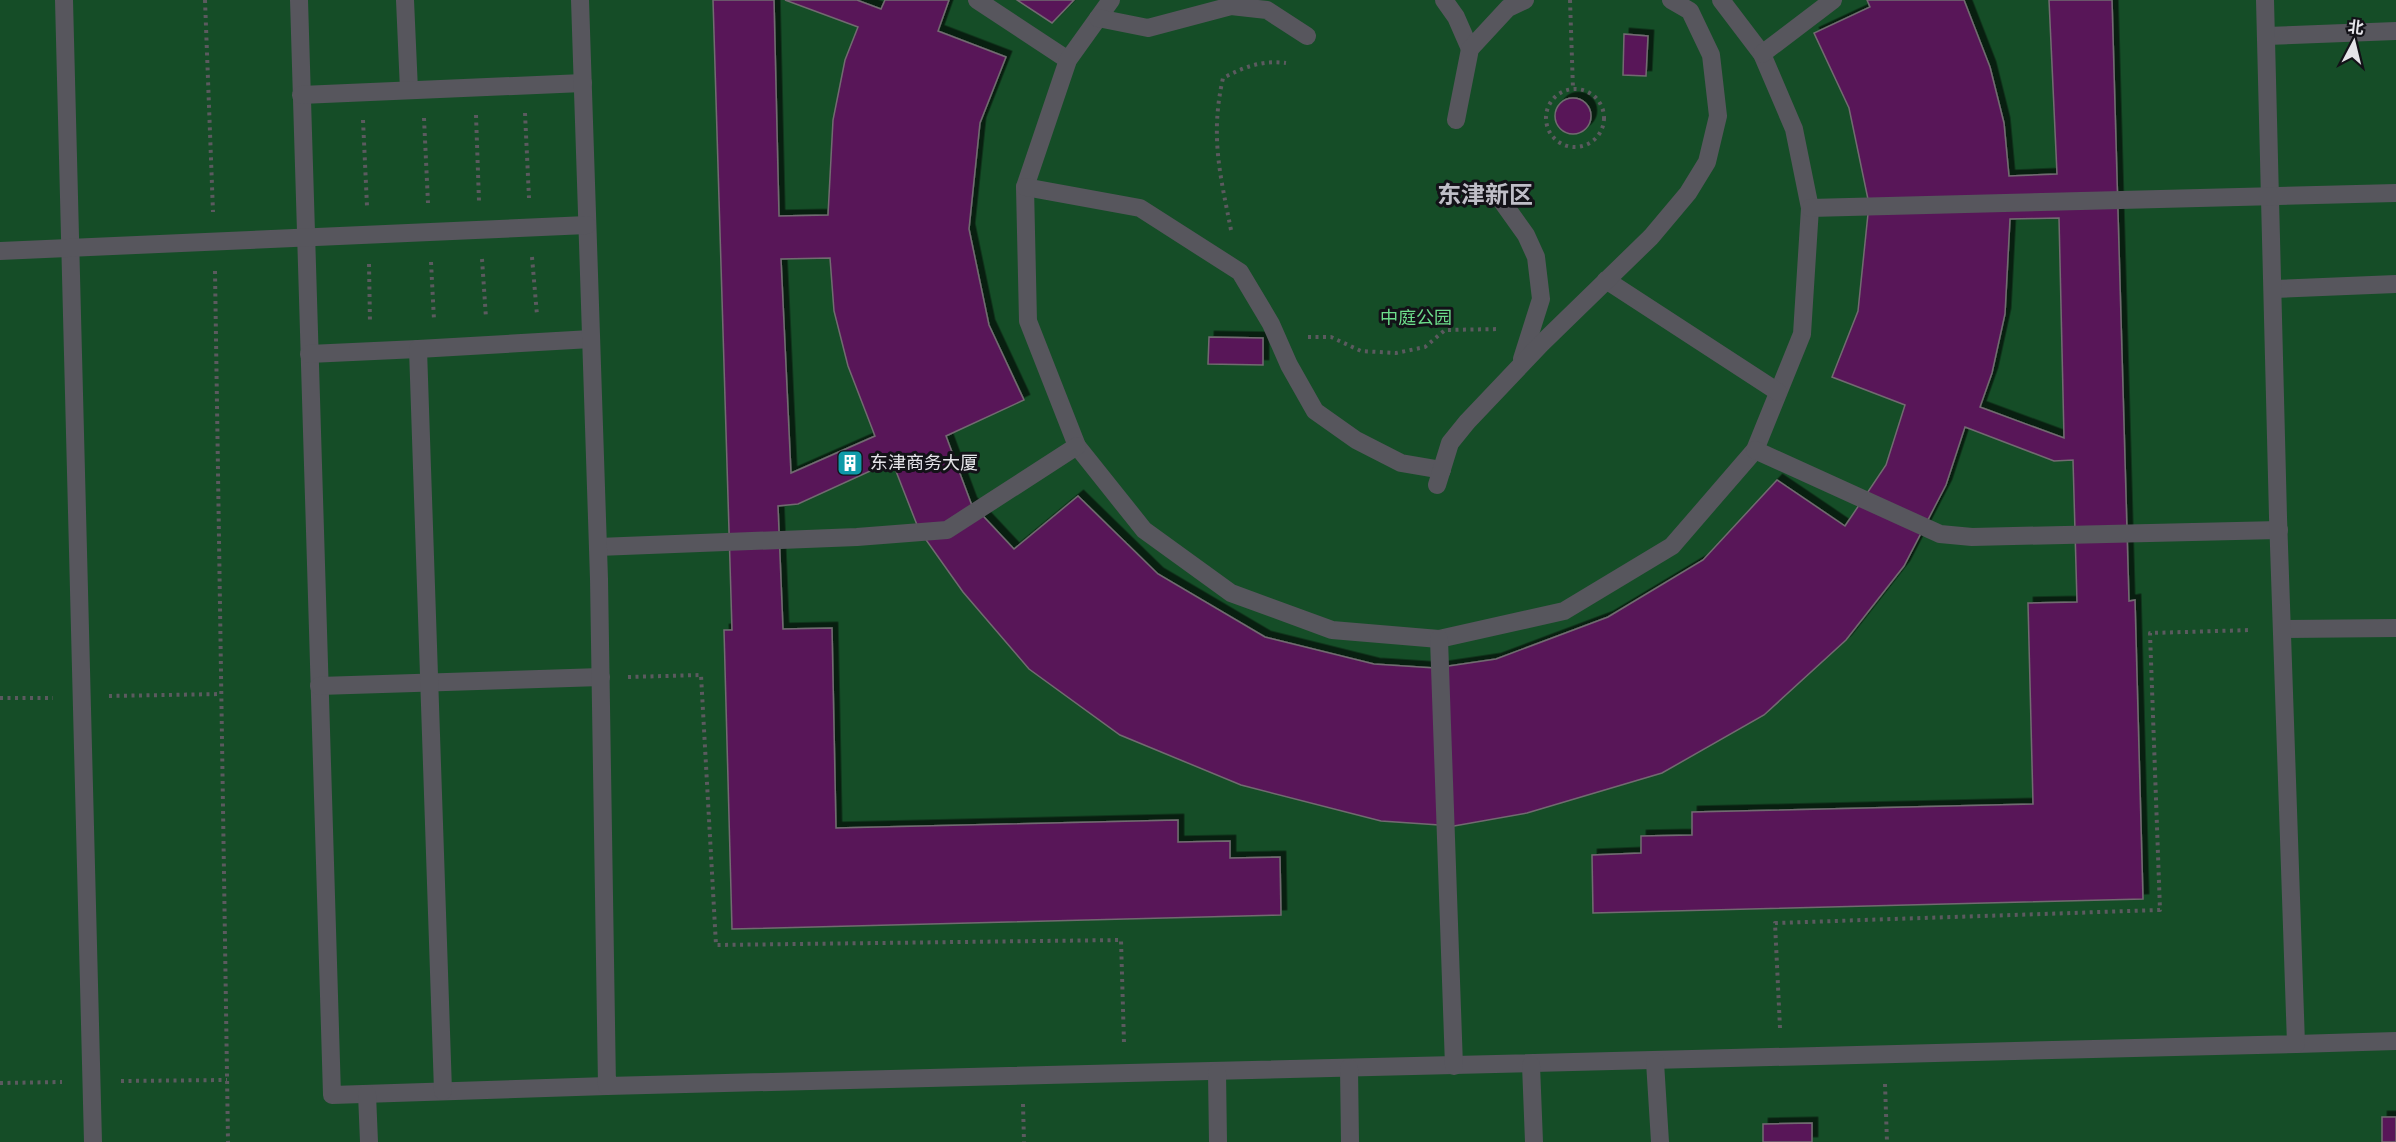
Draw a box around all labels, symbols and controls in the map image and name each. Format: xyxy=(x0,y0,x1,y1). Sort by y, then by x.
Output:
north arrow xyxy=(2324,12,2384,72)
text: 北 xyxy=(2347,17,2365,38)
district label: 东津新区 xyxy=(1437,181,1533,209)
park label: 中庭公园 xyxy=(1380,307,1452,329)
building icon: 东津商务大厦 xyxy=(835,448,865,478)
place label: 东津商务大厦 xyxy=(870,452,978,474)

